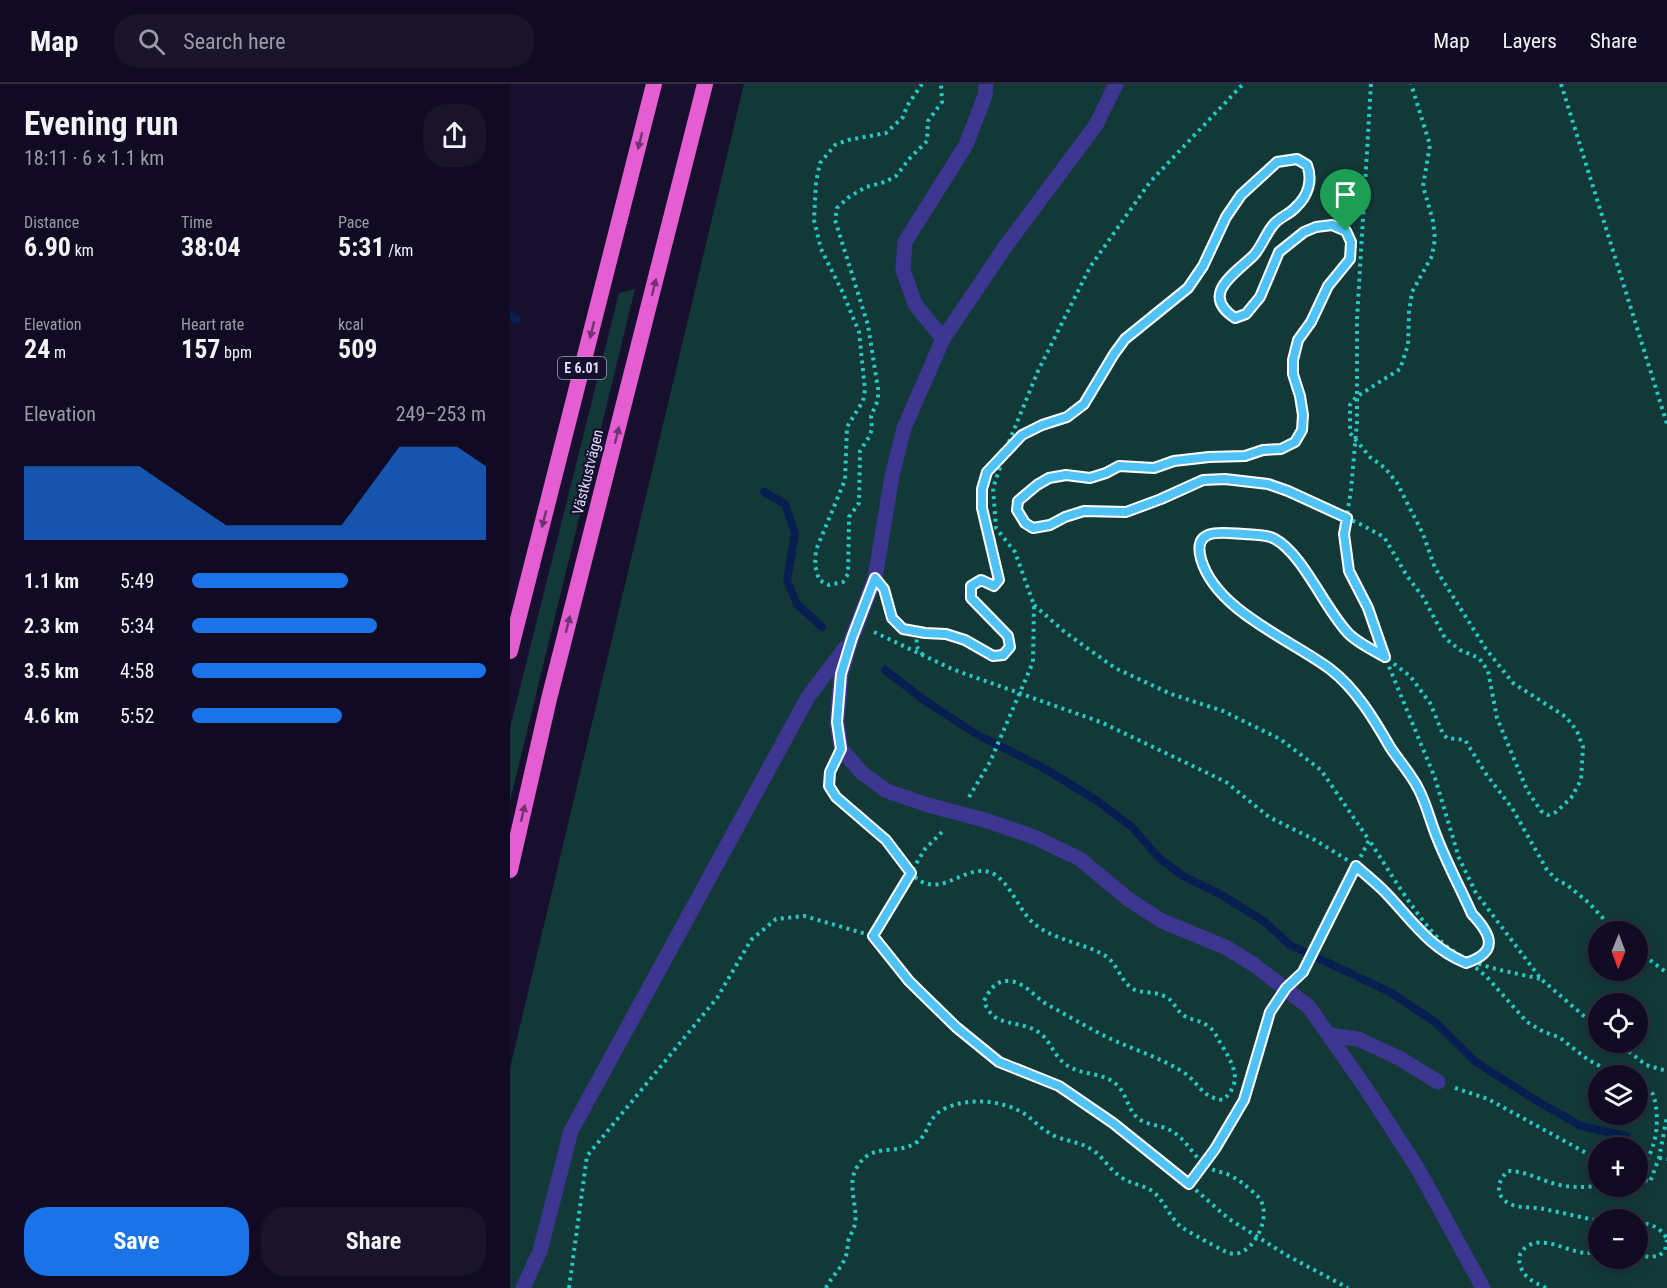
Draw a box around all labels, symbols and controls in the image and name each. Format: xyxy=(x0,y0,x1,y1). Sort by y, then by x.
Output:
search box xyxy=(114,14,534,68)
text: Map xyxy=(30,25,78,58)
icon: search xyxy=(135,25,168,58)
text: Search here xyxy=(183,29,286,54)
text: Map xyxy=(1433,29,1470,53)
text: Layers xyxy=(1503,29,1557,53)
text: Share xyxy=(1590,29,1637,53)
text: Evening run xyxy=(24,104,179,143)
button: share xyxy=(423,104,486,167)
one-way arrow xyxy=(634,132,644,150)
text: 18:11 · 6 × 1.1 km xyxy=(24,146,164,170)
pin xyxy=(1320,169,1371,231)
icon: arrive xyxy=(1329,178,1362,211)
text: Distance xyxy=(24,213,79,232)
text: Time xyxy=(181,213,213,232)
text: Pace xyxy=(338,213,369,232)
text: 6.90 xyxy=(24,232,71,262)
text: 38:04 xyxy=(181,232,241,262)
text: 5:31 xyxy=(338,232,385,262)
text: km xyxy=(71,241,94,260)
text: /km xyxy=(385,241,413,260)
one-way arrow xyxy=(649,278,659,296)
text: Elevation xyxy=(24,315,82,334)
text: Heart rate xyxy=(181,315,244,334)
text: kcal xyxy=(338,315,364,334)
one-way arrow xyxy=(586,321,596,339)
text: 24 xyxy=(24,334,50,364)
text: 157 xyxy=(181,334,220,364)
text: 509 xyxy=(338,334,377,364)
text: m xyxy=(50,343,66,362)
text: bpm xyxy=(220,343,252,362)
road number: E 6.01 xyxy=(558,357,606,379)
text: Elevation xyxy=(24,402,96,426)
text: 249–253 m xyxy=(396,402,486,426)
one-way arrow xyxy=(612,426,622,444)
street label: Västkustvägen xyxy=(569,428,607,516)
one-way arrow xyxy=(538,510,548,528)
text: 1.1 km xyxy=(24,569,79,593)
text: 5:49 xyxy=(120,569,154,593)
text: 2.3 km xyxy=(24,614,79,638)
text: 5:34 xyxy=(120,614,154,638)
one-way arrow xyxy=(564,614,574,633)
text: 3.5 km xyxy=(24,659,79,683)
text: 4:58 xyxy=(120,659,154,683)
text: 4.6 km xyxy=(24,704,79,728)
text: 5:52 xyxy=(120,704,154,728)
one-way arrow xyxy=(519,804,528,823)
north arrow xyxy=(1588,921,1648,981)
map controls xyxy=(1588,921,1648,1269)
button: locate xyxy=(1588,993,1648,1053)
button: layers xyxy=(1588,1065,1648,1125)
button: + xyxy=(1588,1137,1648,1197)
button: Save xyxy=(24,1207,249,1276)
button: Share xyxy=(261,1207,486,1276)
button: − xyxy=(1588,1209,1648,1269)

